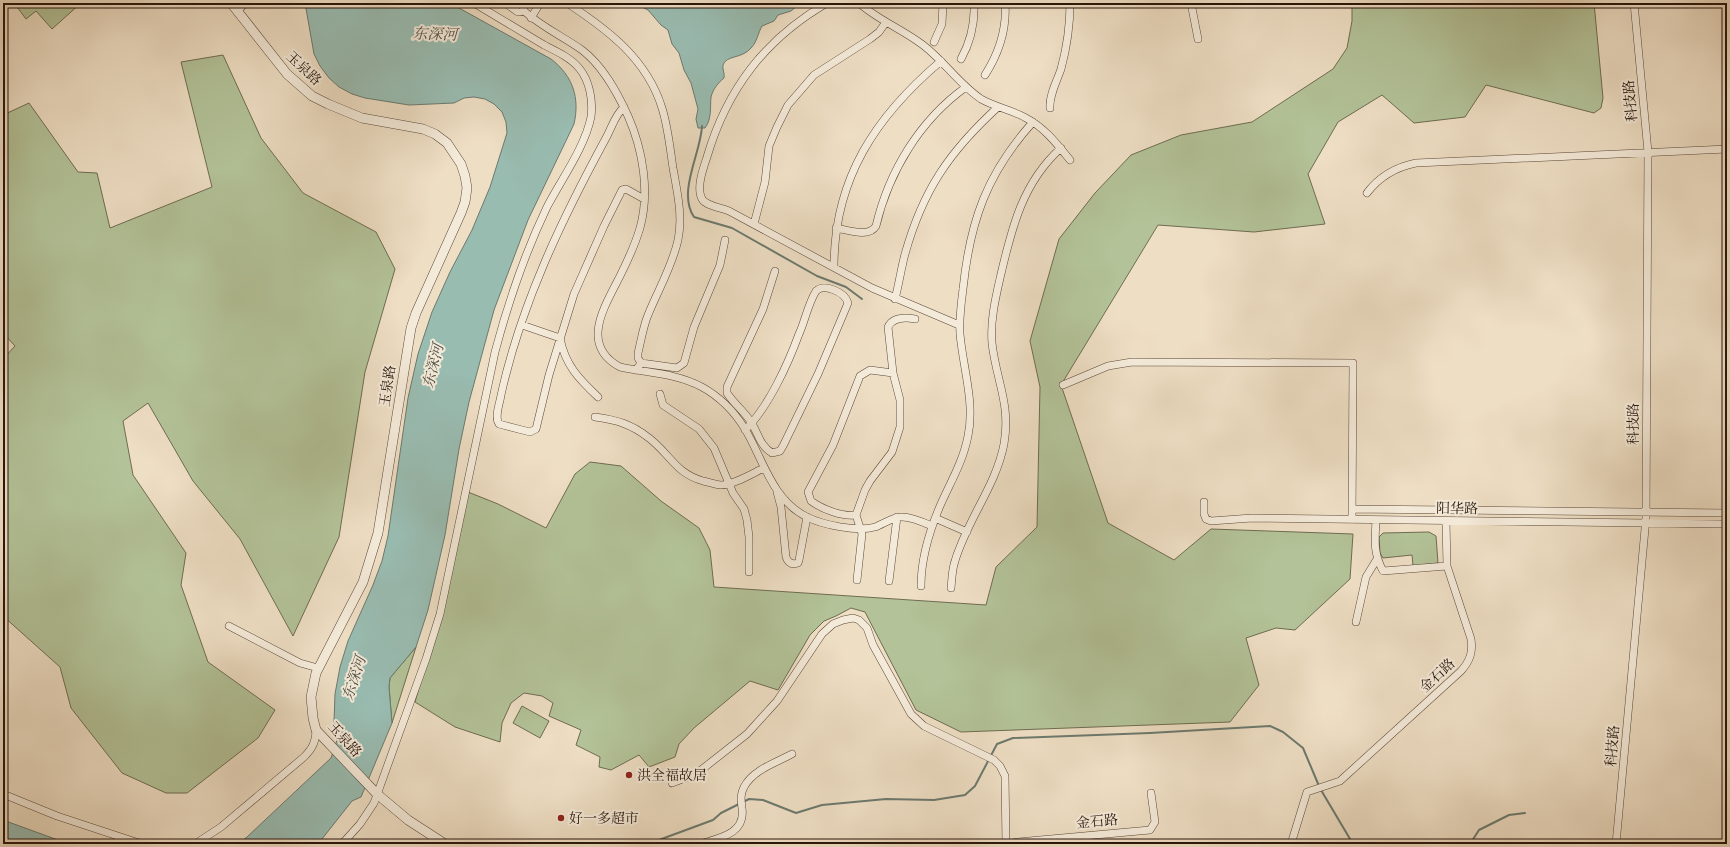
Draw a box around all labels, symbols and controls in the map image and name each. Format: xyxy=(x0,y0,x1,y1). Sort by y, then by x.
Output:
water label: 东深河 xyxy=(412,23,461,44)
street label: 玉泉路 xyxy=(283,47,325,89)
street label: 科技路 xyxy=(1619,79,1641,123)
water label: 东深河 xyxy=(418,339,448,390)
street label: 玉泉路 xyxy=(375,364,399,408)
street label: 科技路 xyxy=(1624,403,1642,445)
street label: 阳华路 xyxy=(1436,499,1478,517)
water label: 东深河 xyxy=(338,651,370,702)
street label: 金石路 xyxy=(1416,654,1458,696)
street label: 玉泉路 xyxy=(324,717,366,761)
street label: 科技路 xyxy=(1601,724,1623,768)
place label: 洪全福故居 xyxy=(637,766,707,784)
marker: 洪全福故居 xyxy=(624,770,634,780)
place label: 好一多超市 xyxy=(569,809,639,827)
street label: 金石路 xyxy=(1075,810,1119,832)
marker: 好一多超市 xyxy=(556,813,566,823)

